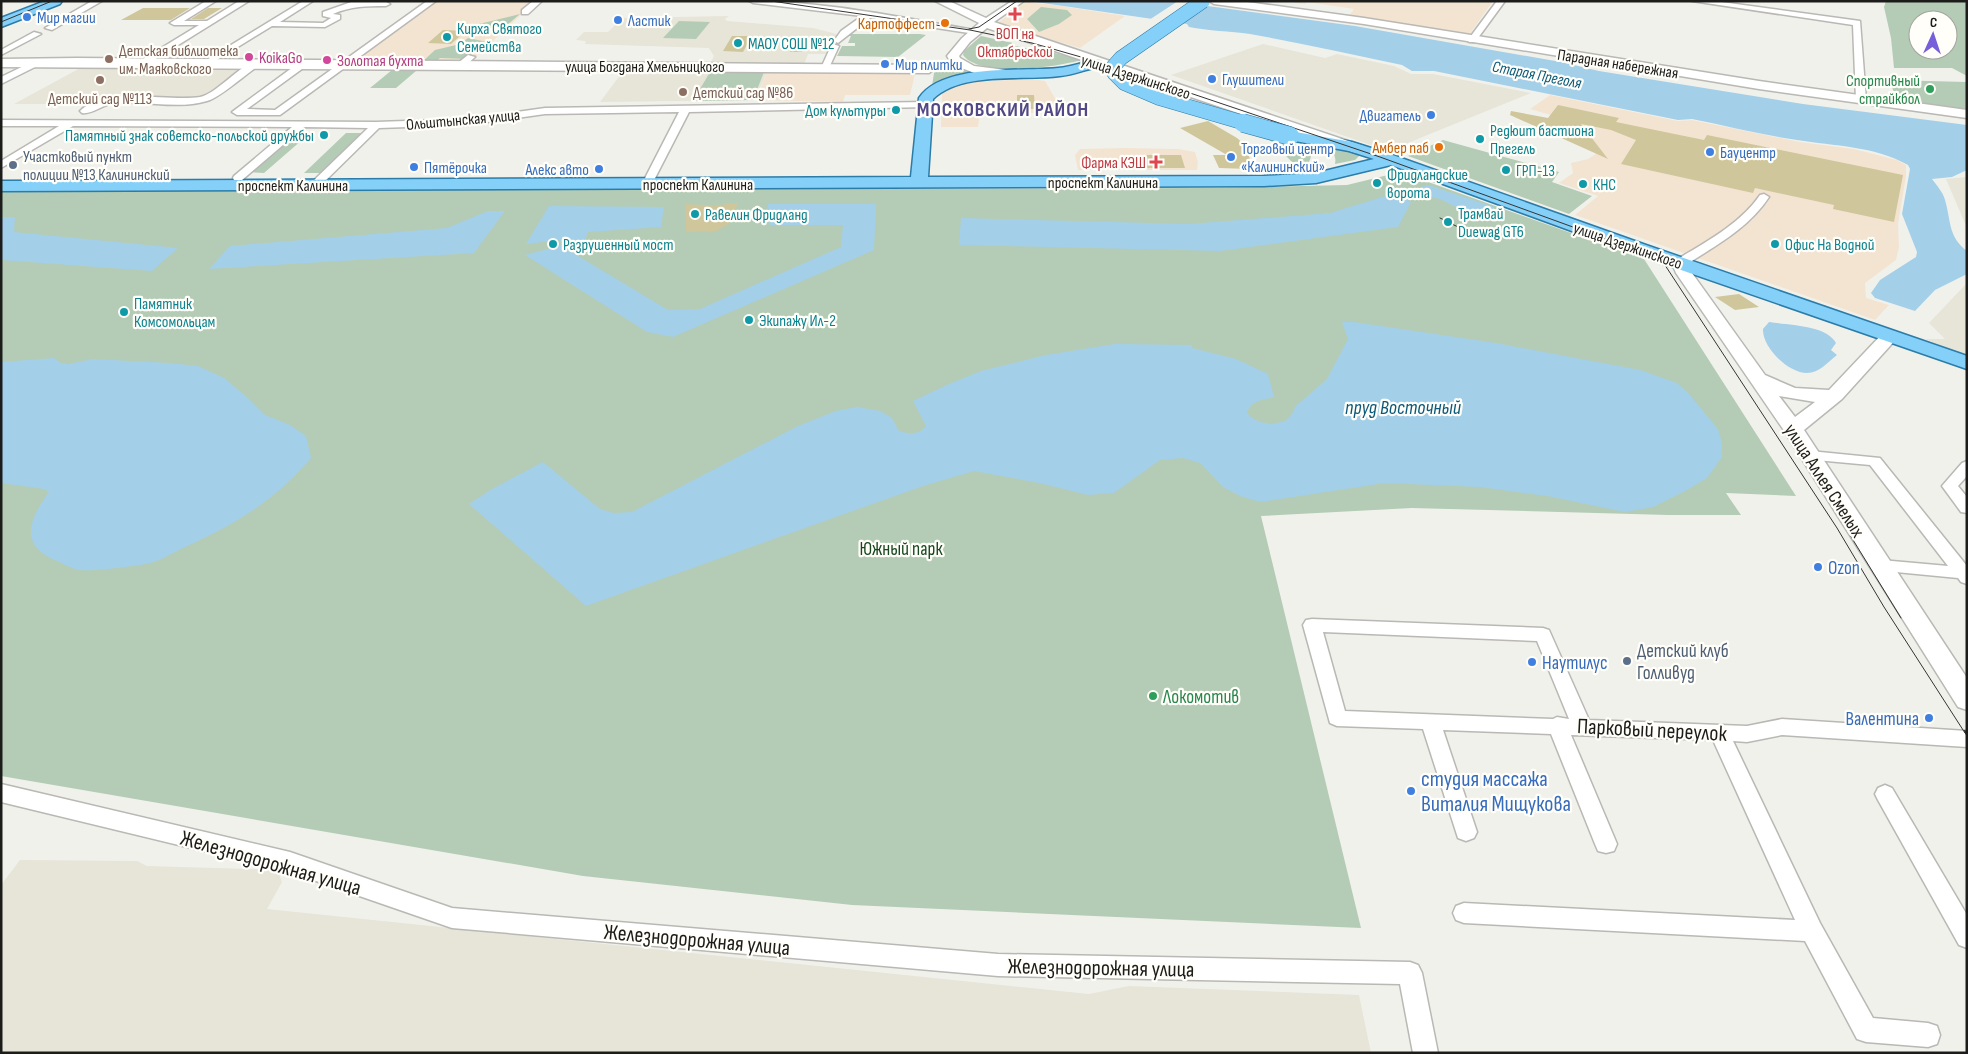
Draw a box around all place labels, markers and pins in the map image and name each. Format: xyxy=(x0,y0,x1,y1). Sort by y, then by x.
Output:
marker: ВОП на Октябрьской xyxy=(1008,7,1022,21)
place label: Мир магии xyxy=(37,9,96,28)
marker: Мир магии xyxy=(21,11,33,23)
place label: Ластик xyxy=(627,12,671,31)
marker: Ластик xyxy=(612,14,624,26)
place label: Картоффест xyxy=(858,15,935,34)
marker: Картоффест xyxy=(939,17,951,29)
place label: Кирха Святого Семейства xyxy=(457,20,542,57)
place label: ВОП на Октябрьской xyxy=(977,25,1053,62)
marker: Кирха Святого Семейства xyxy=(441,31,453,43)
place label: МАОУ СОШ №12 xyxy=(748,35,835,54)
marker: МАОУ СОШ №12 xyxy=(732,37,744,49)
place label: Детская библиотека им. Маяковского xyxy=(119,42,238,79)
place label: KoikaGo xyxy=(259,49,303,68)
marker: KoikaGo xyxy=(243,51,255,63)
place label: Золотая бухта xyxy=(337,52,423,71)
marker: Детская библиотека им. Маяковского xyxy=(103,53,115,65)
marker: Золотая бухта xyxy=(321,54,333,66)
place label: Мир плитки xyxy=(895,56,962,75)
marker: Мир плитки xyxy=(879,58,891,70)
place label: Глушители xyxy=(1222,71,1284,90)
place label: Спортивный страйкбол xyxy=(1846,72,1920,109)
marker: Глушители xyxy=(1206,73,1218,85)
marker: Детский сад №113 xyxy=(94,74,106,86)
marker: Спортивный страйкбол xyxy=(1924,83,1936,95)
place label: Детский сад №86 xyxy=(693,84,793,103)
marker: Детский сад №86 xyxy=(677,86,689,98)
place label: Детский сад №113 xyxy=(48,90,152,109)
place label: Дом культуры xyxy=(805,102,886,121)
marker: Дом культуры xyxy=(890,104,902,116)
place label: Двигатель xyxy=(1360,107,1421,126)
marker: Двигатель xyxy=(1425,109,1437,121)
place label: Редюит бастиона Прегель xyxy=(1490,122,1594,159)
place label: Памятный знак советско-польской дружбы xyxy=(65,127,314,146)
marker: Памятный знак советско-польской дружбы xyxy=(318,129,330,141)
marker: Редюит бастиона Прегель xyxy=(1474,133,1486,145)
place label: Амбер паб xyxy=(1371,139,1429,158)
place label: Торговый центр «Калининский» xyxy=(1241,140,1334,177)
marker: Амбер паб xyxy=(1433,141,1445,153)
place label: Бауцентр xyxy=(1720,144,1776,163)
marker: Бауцентр xyxy=(1704,146,1716,158)
place label: Участковый пункт полиции №13 Калининский xyxy=(23,148,170,185)
marker: Торговый центр «Калининский» xyxy=(1225,151,1237,163)
place label: Фарма КЭШ xyxy=(1081,154,1146,173)
marker: Фарма КЭШ xyxy=(1150,156,1162,168)
marker: Участковый пункт полиции №13 Калининский xyxy=(7,159,19,171)
place label: Пятёрочка xyxy=(424,159,487,178)
marker: Пятёрочка xyxy=(408,161,420,173)
place label: Алекс авто xyxy=(524,161,589,180)
place label: ГРП-13 xyxy=(1516,162,1555,181)
marker: Алекс авто xyxy=(593,163,605,175)
marker: ГРП-13 xyxy=(1500,164,1512,176)
place label: Фридландские ворота xyxy=(1387,166,1468,203)
place label: КНС xyxy=(1593,176,1616,195)
marker: Фридландские ворота xyxy=(1371,177,1383,189)
marker: КНС xyxy=(1577,178,1589,190)
place label: Трамвай Duewag GT6 xyxy=(1458,205,1524,242)
place label: Равелин Фридланд xyxy=(705,206,808,225)
marker: Равелин Фридланд xyxy=(689,208,701,220)
marker: Трамвай Duewag GT6 xyxy=(1442,216,1454,228)
place label: Разрушенный мост xyxy=(563,236,673,255)
place label: Офис На Водной xyxy=(1785,236,1874,255)
marker: Разрушенный мост xyxy=(547,238,559,250)
marker: Офис На Водной xyxy=(1769,238,1781,250)
place label: Памятник Комсомольцам xyxy=(134,295,215,332)
marker: Памятник Комсомольцам xyxy=(118,306,130,318)
place label: Экипажу Ил-2 xyxy=(759,312,836,331)
marker: Экипажу Ил-2 xyxy=(743,314,755,326)
place label: Ozon xyxy=(1828,557,1860,580)
marker: Ozon xyxy=(1812,561,1824,573)
place label: Детский клуб Голливуд xyxy=(1637,640,1729,685)
place label: Наутилус xyxy=(1542,652,1608,675)
marker: Детский клуб Голливуд xyxy=(1621,655,1633,667)
marker: Наутилус xyxy=(1526,656,1538,668)
place label: Локомотив xyxy=(1162,686,1239,709)
marker: Локомотив xyxy=(1147,690,1159,702)
place label: Валентина xyxy=(1845,708,1919,731)
marker: Валентина xyxy=(1923,712,1935,724)
place label: студия массажа Виталия Мищукова xyxy=(1421,766,1571,818)
marker: студия массажа Виталия Мищукова xyxy=(1405,785,1417,797)

